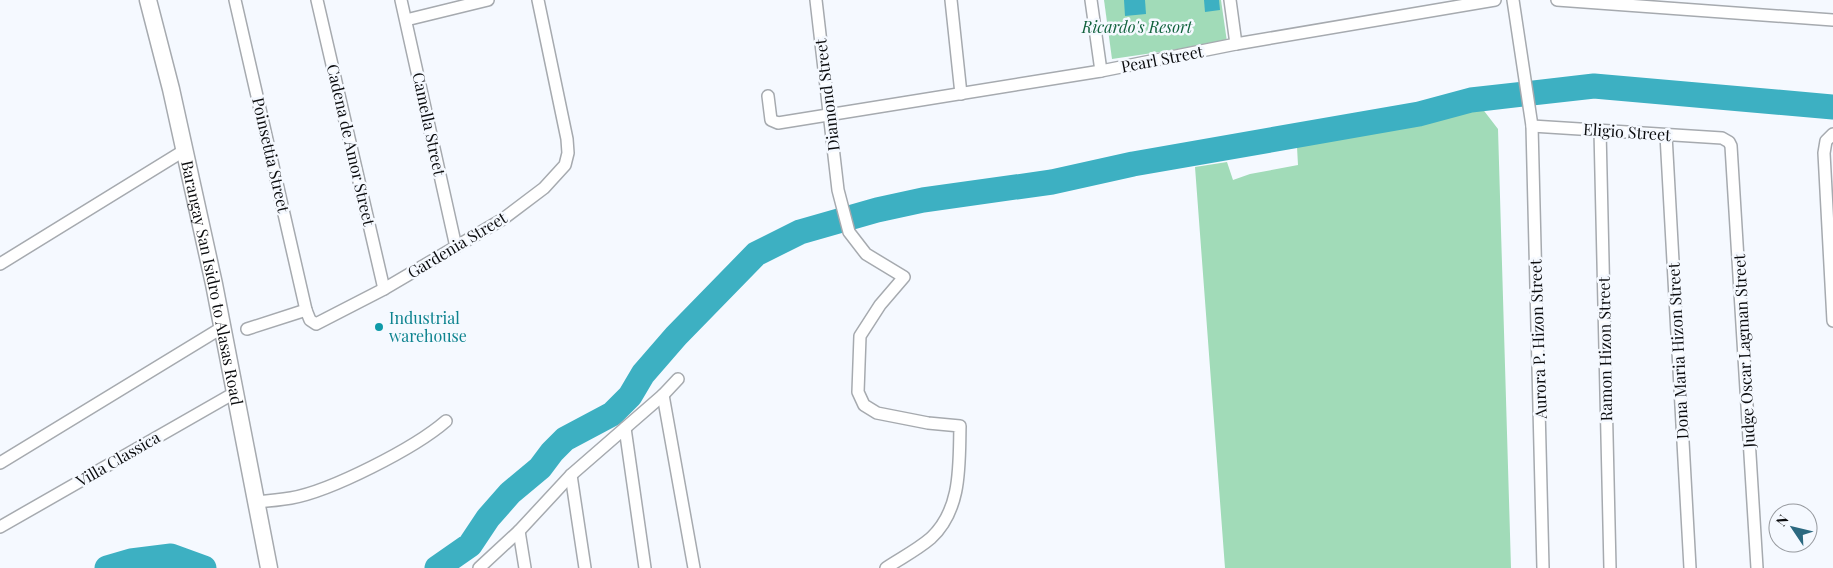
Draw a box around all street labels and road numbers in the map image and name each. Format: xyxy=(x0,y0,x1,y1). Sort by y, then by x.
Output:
street label: Diamond Street xyxy=(809,37,844,152)
street label: Pearl Street xyxy=(1119,40,1205,77)
street label: Cadena de Amor Street xyxy=(323,62,380,228)
street label: Camella Street xyxy=(408,70,451,178)
street label: Poinsettia Street xyxy=(248,95,295,215)
street label: Eligio Street xyxy=(1582,118,1672,145)
street label: Barangay San Isidro to Alasas Road xyxy=(177,158,248,407)
street label: Gardenia Street xyxy=(403,206,511,282)
street label: Judge Oscar Lagman Street xyxy=(1728,253,1759,449)
street label: Aurora P. Hizon Street xyxy=(1524,259,1551,420)
street label: Dona Maria Hizon Street xyxy=(1662,262,1693,440)
street label: Ramon Hizon Street xyxy=(1593,276,1616,421)
street label: Villa Classica xyxy=(71,426,164,492)

